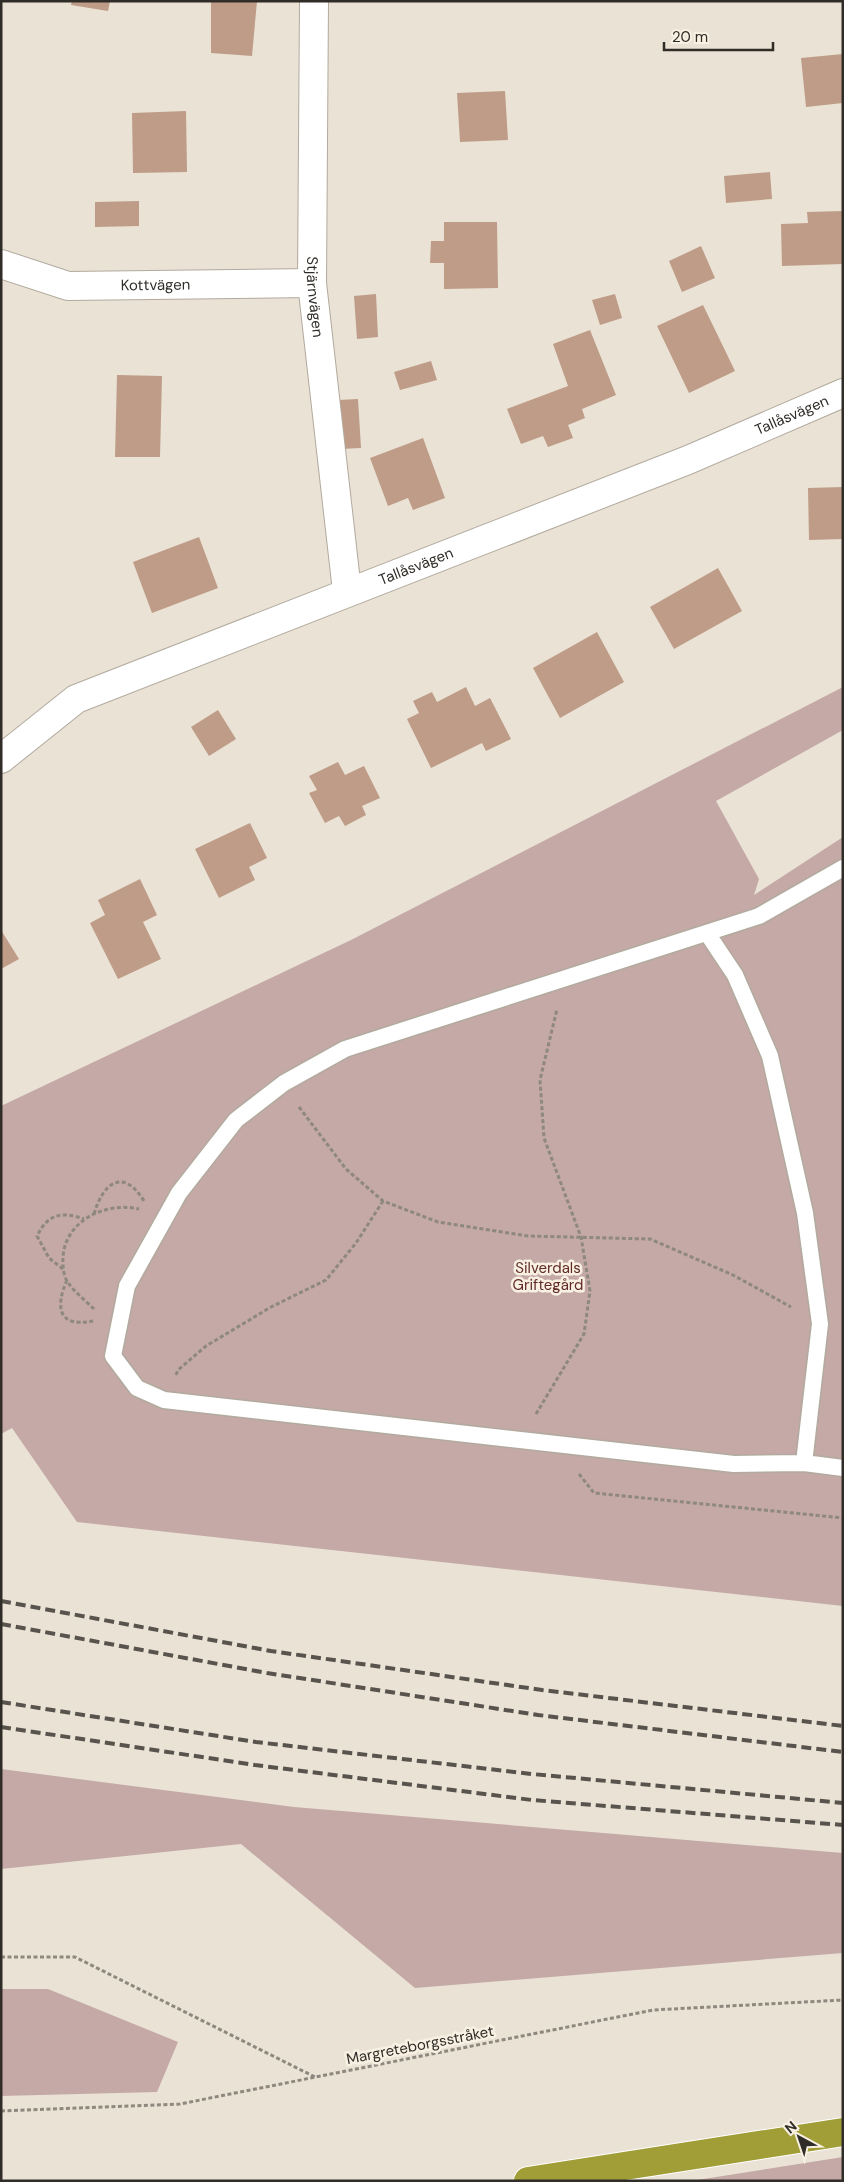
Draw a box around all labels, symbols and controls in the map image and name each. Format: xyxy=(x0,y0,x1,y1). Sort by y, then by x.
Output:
scale bar xyxy=(664,20,773,52)
text: 20 m xyxy=(672,27,708,47)
street label: Stjärnvägen xyxy=(302,256,328,338)
street label: Kottvägen xyxy=(121,274,190,295)
street label: Tallåsvägen xyxy=(752,390,832,440)
street label: Tallåsvägen xyxy=(376,543,456,590)
park label: Silverdals Griftegård xyxy=(513,1258,583,1295)
street label: Margreteborgsstråket xyxy=(345,2021,496,2069)
north arrow xyxy=(774,2112,824,2162)
text: N xyxy=(781,2117,800,2137)

